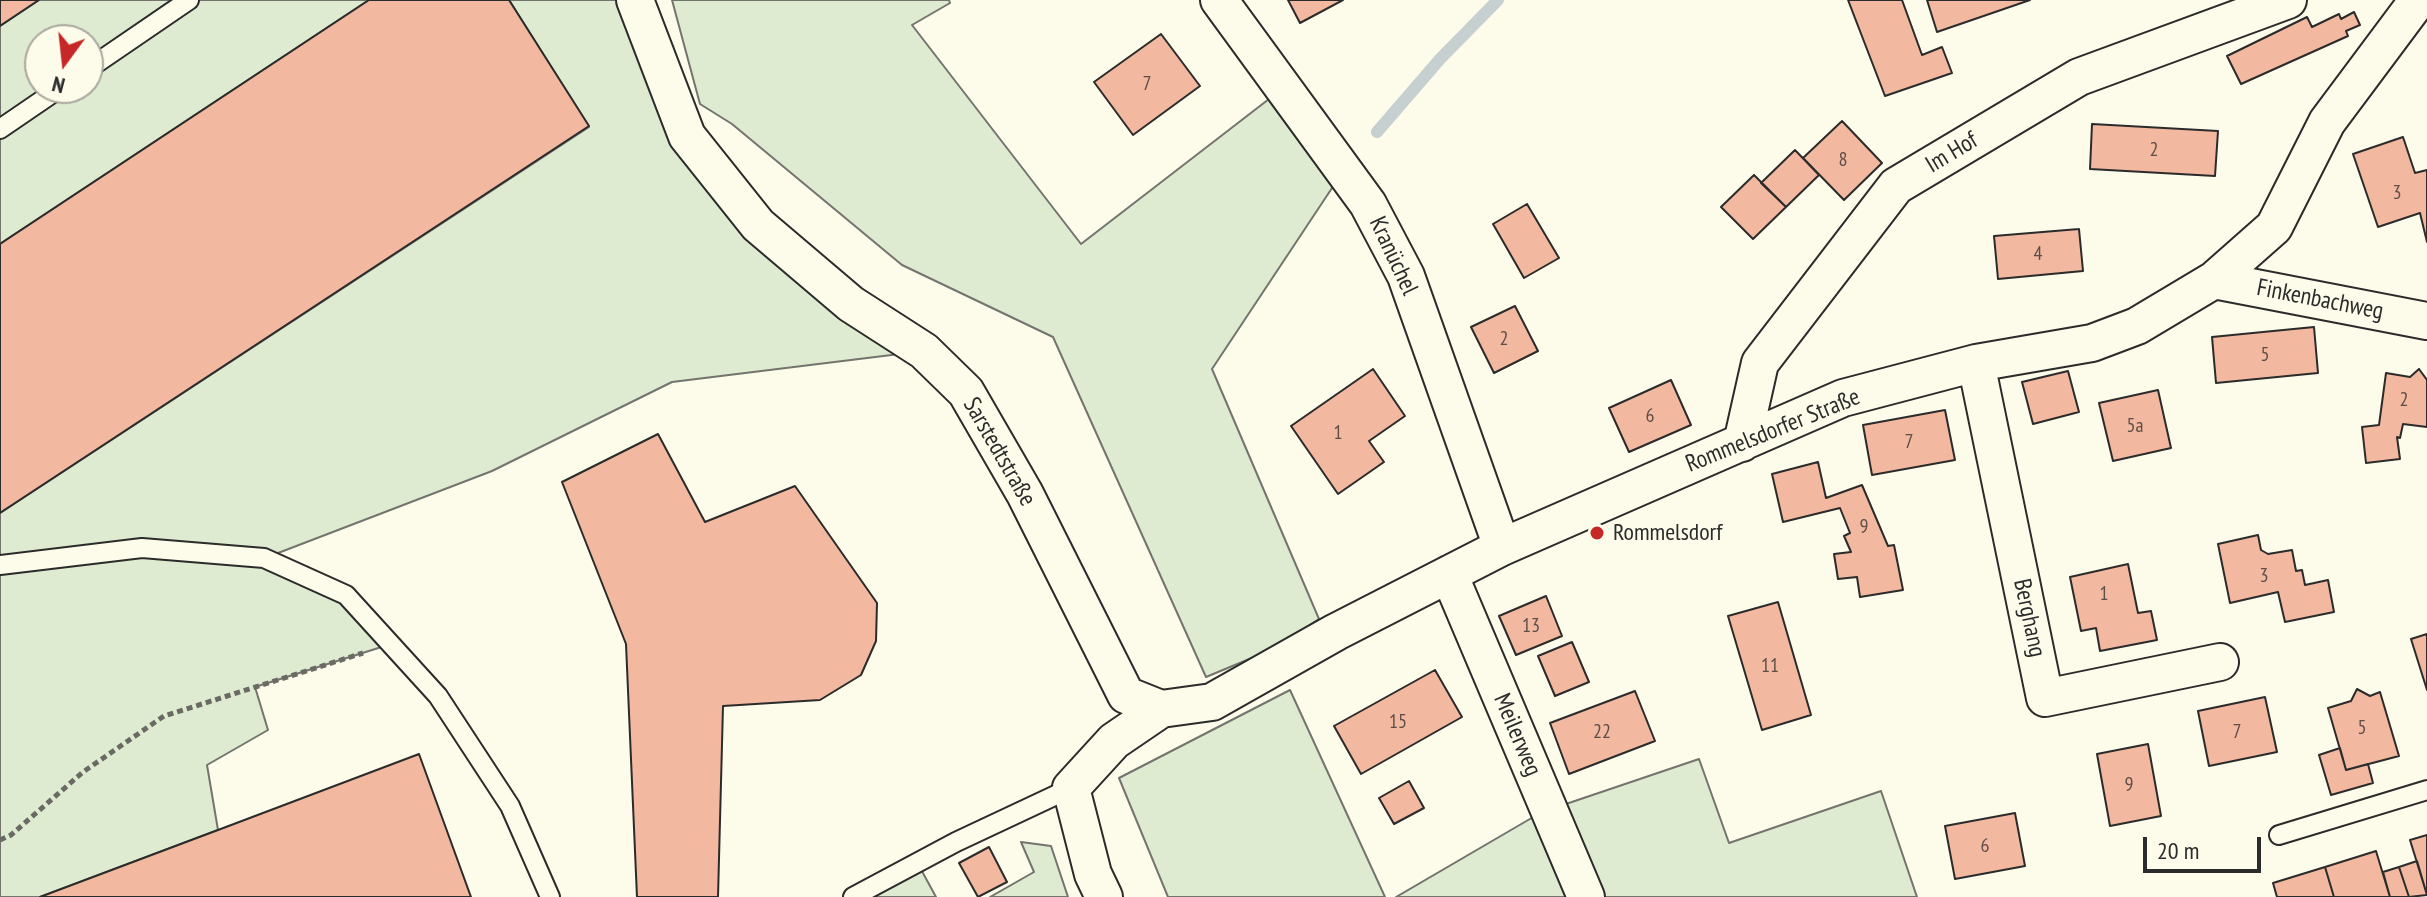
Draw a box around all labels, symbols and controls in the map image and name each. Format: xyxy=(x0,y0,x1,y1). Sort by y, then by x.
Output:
north arrow xyxy=(24,24,104,104)
text: N xyxy=(49,70,68,100)
house number: 7 xyxy=(1143,72,1151,96)
street label: Im Hof xyxy=(1921,126,1983,180)
house number: 2 xyxy=(2150,138,2158,162)
house number: 8 xyxy=(1839,148,1847,172)
house number: 3 xyxy=(2393,181,2401,205)
street label: Kranüchel xyxy=(1362,212,1424,300)
house number: 4 xyxy=(2034,242,2042,266)
street label: Finkenbachweg xyxy=(2254,274,2386,326)
house number: 2 xyxy=(1500,327,1508,351)
house number: 5 xyxy=(2261,343,2269,367)
street label: Rommelsdorfer Straße xyxy=(1682,383,1864,479)
house number: 2 xyxy=(2400,388,2408,412)
street label: Sarstedtstraße xyxy=(956,393,1042,511)
house number: 6 xyxy=(1646,404,1654,428)
house number: 5a xyxy=(2127,414,2143,438)
house number: 1 xyxy=(1334,421,1342,445)
house number: 7 xyxy=(1905,430,1913,454)
house number: 9 xyxy=(1860,515,1868,539)
place label: Rommelsdorf xyxy=(1613,519,1722,547)
marker: Rommelsdorf xyxy=(1588,524,1606,542)
house number: 3 xyxy=(2260,564,2268,588)
street label: Berghang xyxy=(2007,576,2051,660)
house number: 1 xyxy=(2100,582,2108,606)
house number: 13 xyxy=(1522,614,1540,638)
house number: 11 xyxy=(1761,654,1779,678)
street label: Meilerweg xyxy=(1487,690,1547,780)
house number: 15 xyxy=(1389,710,1407,734)
house number: 5 xyxy=(2358,716,2366,740)
house number: 22 xyxy=(1593,720,1611,744)
house number: 7 xyxy=(2233,720,2241,744)
house number: 9 xyxy=(2125,773,2133,797)
scale bar xyxy=(2147,821,2265,871)
house number: 6 xyxy=(1981,834,1989,858)
text: 20 m xyxy=(2157,835,2199,866)

